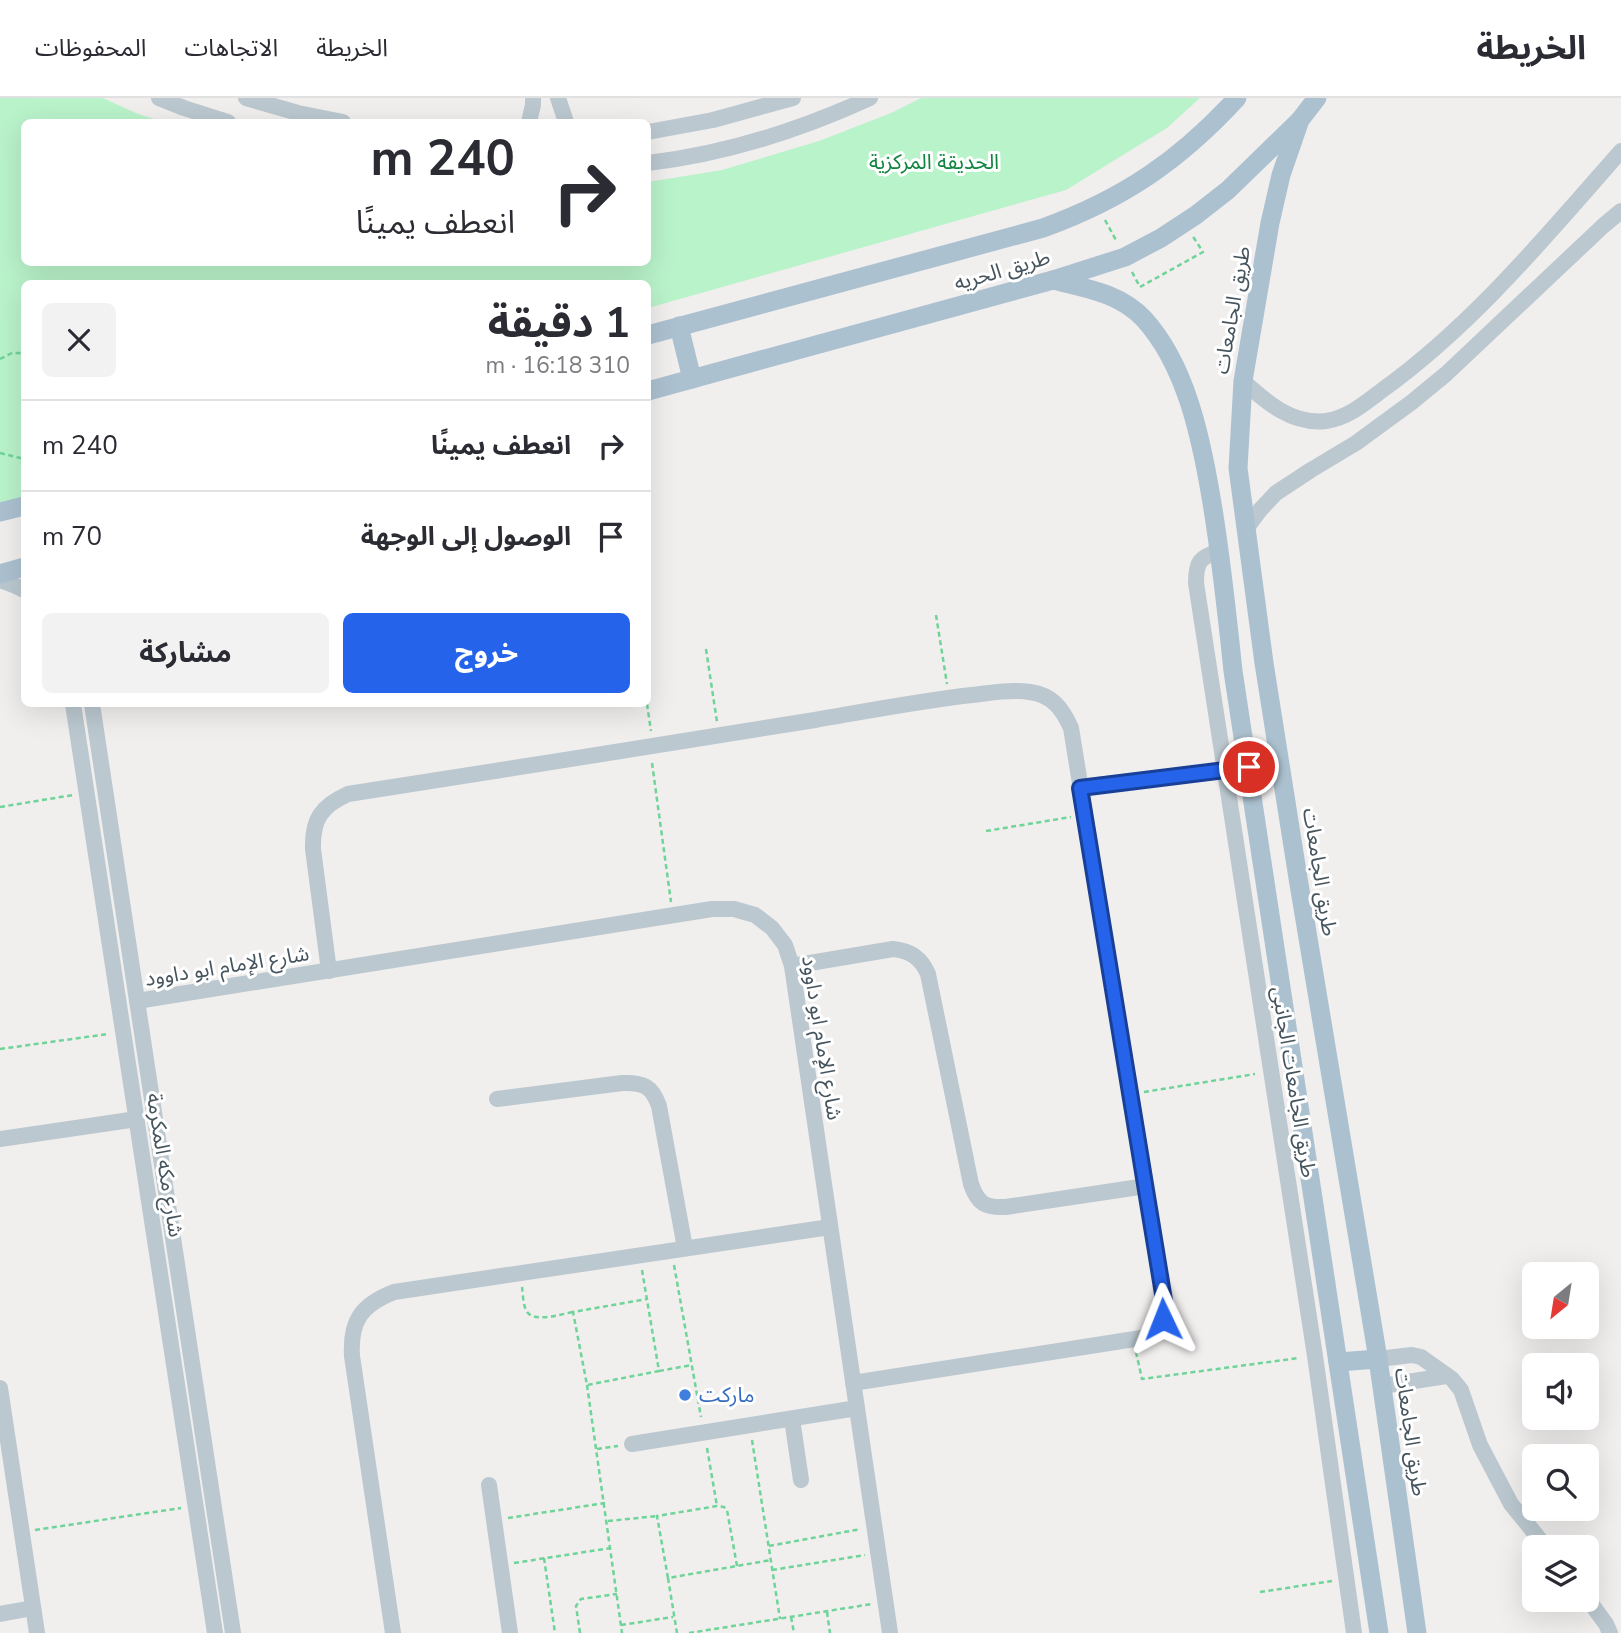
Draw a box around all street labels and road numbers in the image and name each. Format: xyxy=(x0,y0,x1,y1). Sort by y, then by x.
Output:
street label: طريق الحريه xyxy=(951,243,1053,297)
street label: طريق الجامعات xyxy=(1207,244,1257,376)
street label: طريق الجامعات xyxy=(1296,806,1344,938)
street label: شارع الإمام ابو داوود xyxy=(143,939,311,995)
street label: شارع الإمام ابو داوود xyxy=(793,954,849,1122)
street label: طريق الجامعات الجانبى xyxy=(1265,984,1323,1180)
street label: شارع مكه المكرمة xyxy=(139,1091,190,1239)
street label: طريق الجامعات xyxy=(1388,1366,1434,1498)

